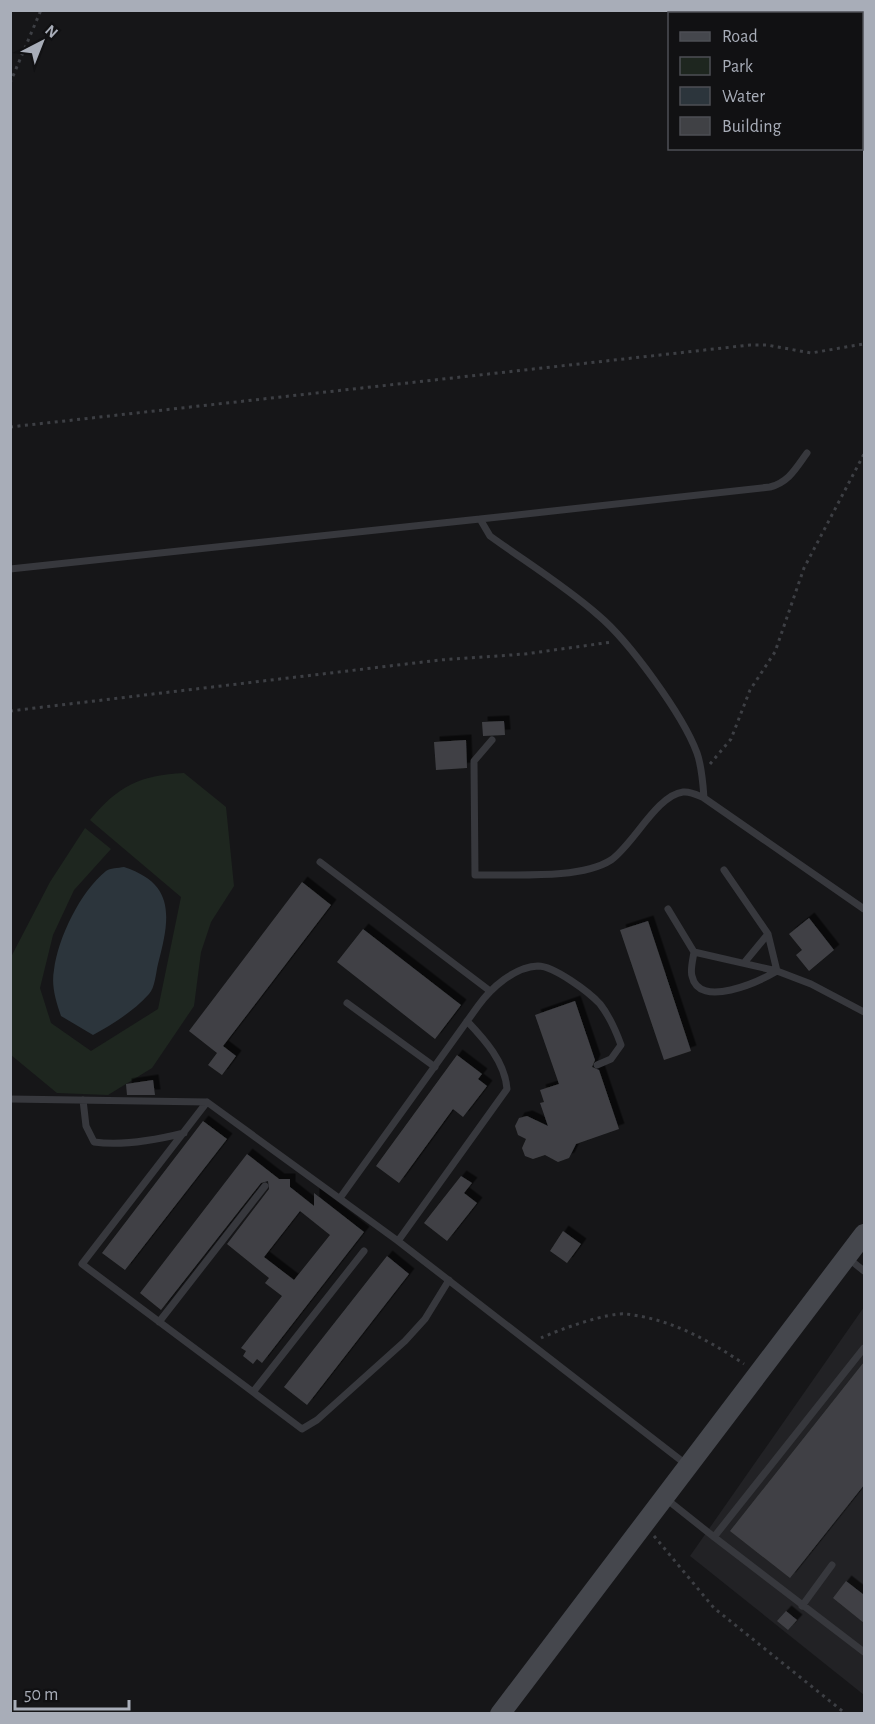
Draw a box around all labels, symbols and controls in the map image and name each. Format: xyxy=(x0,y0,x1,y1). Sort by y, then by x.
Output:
north arrow xyxy=(12,12,72,72)
legend xyxy=(668,12,863,150)
text: N xyxy=(42,22,61,41)
text: Road xyxy=(722,28,758,46)
text: Park xyxy=(722,58,754,76)
text: Water xyxy=(722,88,765,106)
text: Building xyxy=(722,118,782,136)
scale bar xyxy=(15,1673,129,1711)
text: 50 m xyxy=(24,1686,58,1704)

